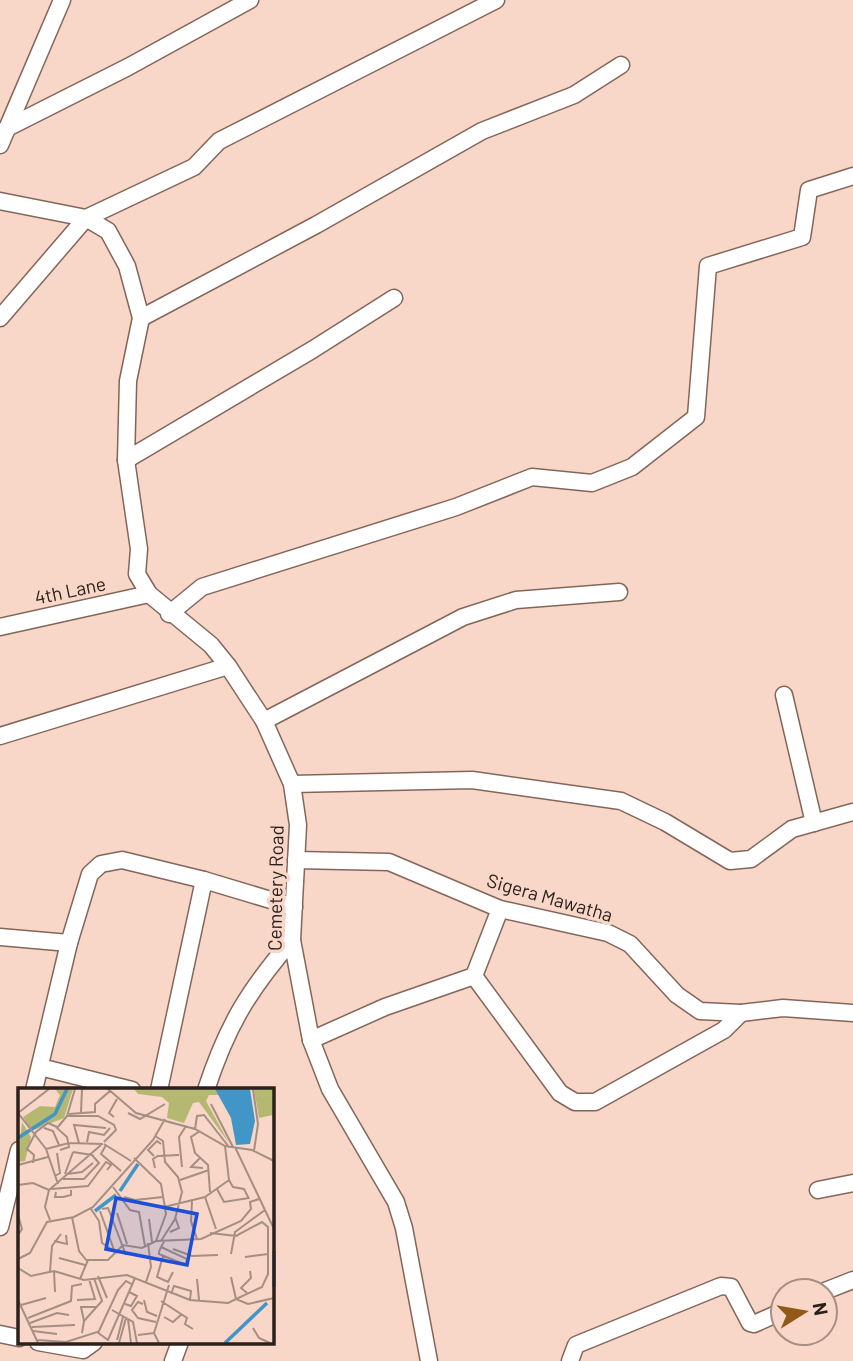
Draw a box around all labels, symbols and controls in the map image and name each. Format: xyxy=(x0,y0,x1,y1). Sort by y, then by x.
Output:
street label: 4th Lane xyxy=(32,571,108,609)
street label: Cemetery Road xyxy=(262,825,288,951)
street label: Sigera Mawatha xyxy=(484,868,616,926)
inset map xyxy=(18,1088,273,1344)
north arrow xyxy=(769,1277,839,1347)
text: N xyxy=(809,1300,834,1317)

